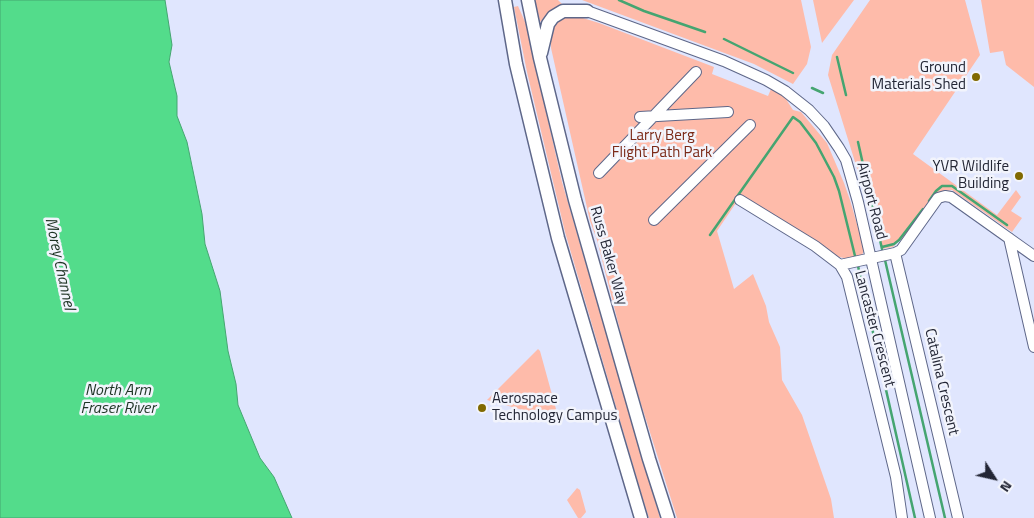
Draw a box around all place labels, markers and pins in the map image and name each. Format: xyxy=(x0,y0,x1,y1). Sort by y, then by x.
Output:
place label: Ground Materials Shed xyxy=(872,59,966,94)
marker: Ground Materials Shed xyxy=(970,71,982,83)
place label: YVR Wildlife Building xyxy=(933,158,1009,193)
marker: YVR Wildlife Building xyxy=(1013,170,1025,182)
place label: Aerospace Technology Campus xyxy=(492,390,617,425)
marker: Aerospace Technology Campus xyxy=(476,402,488,414)

